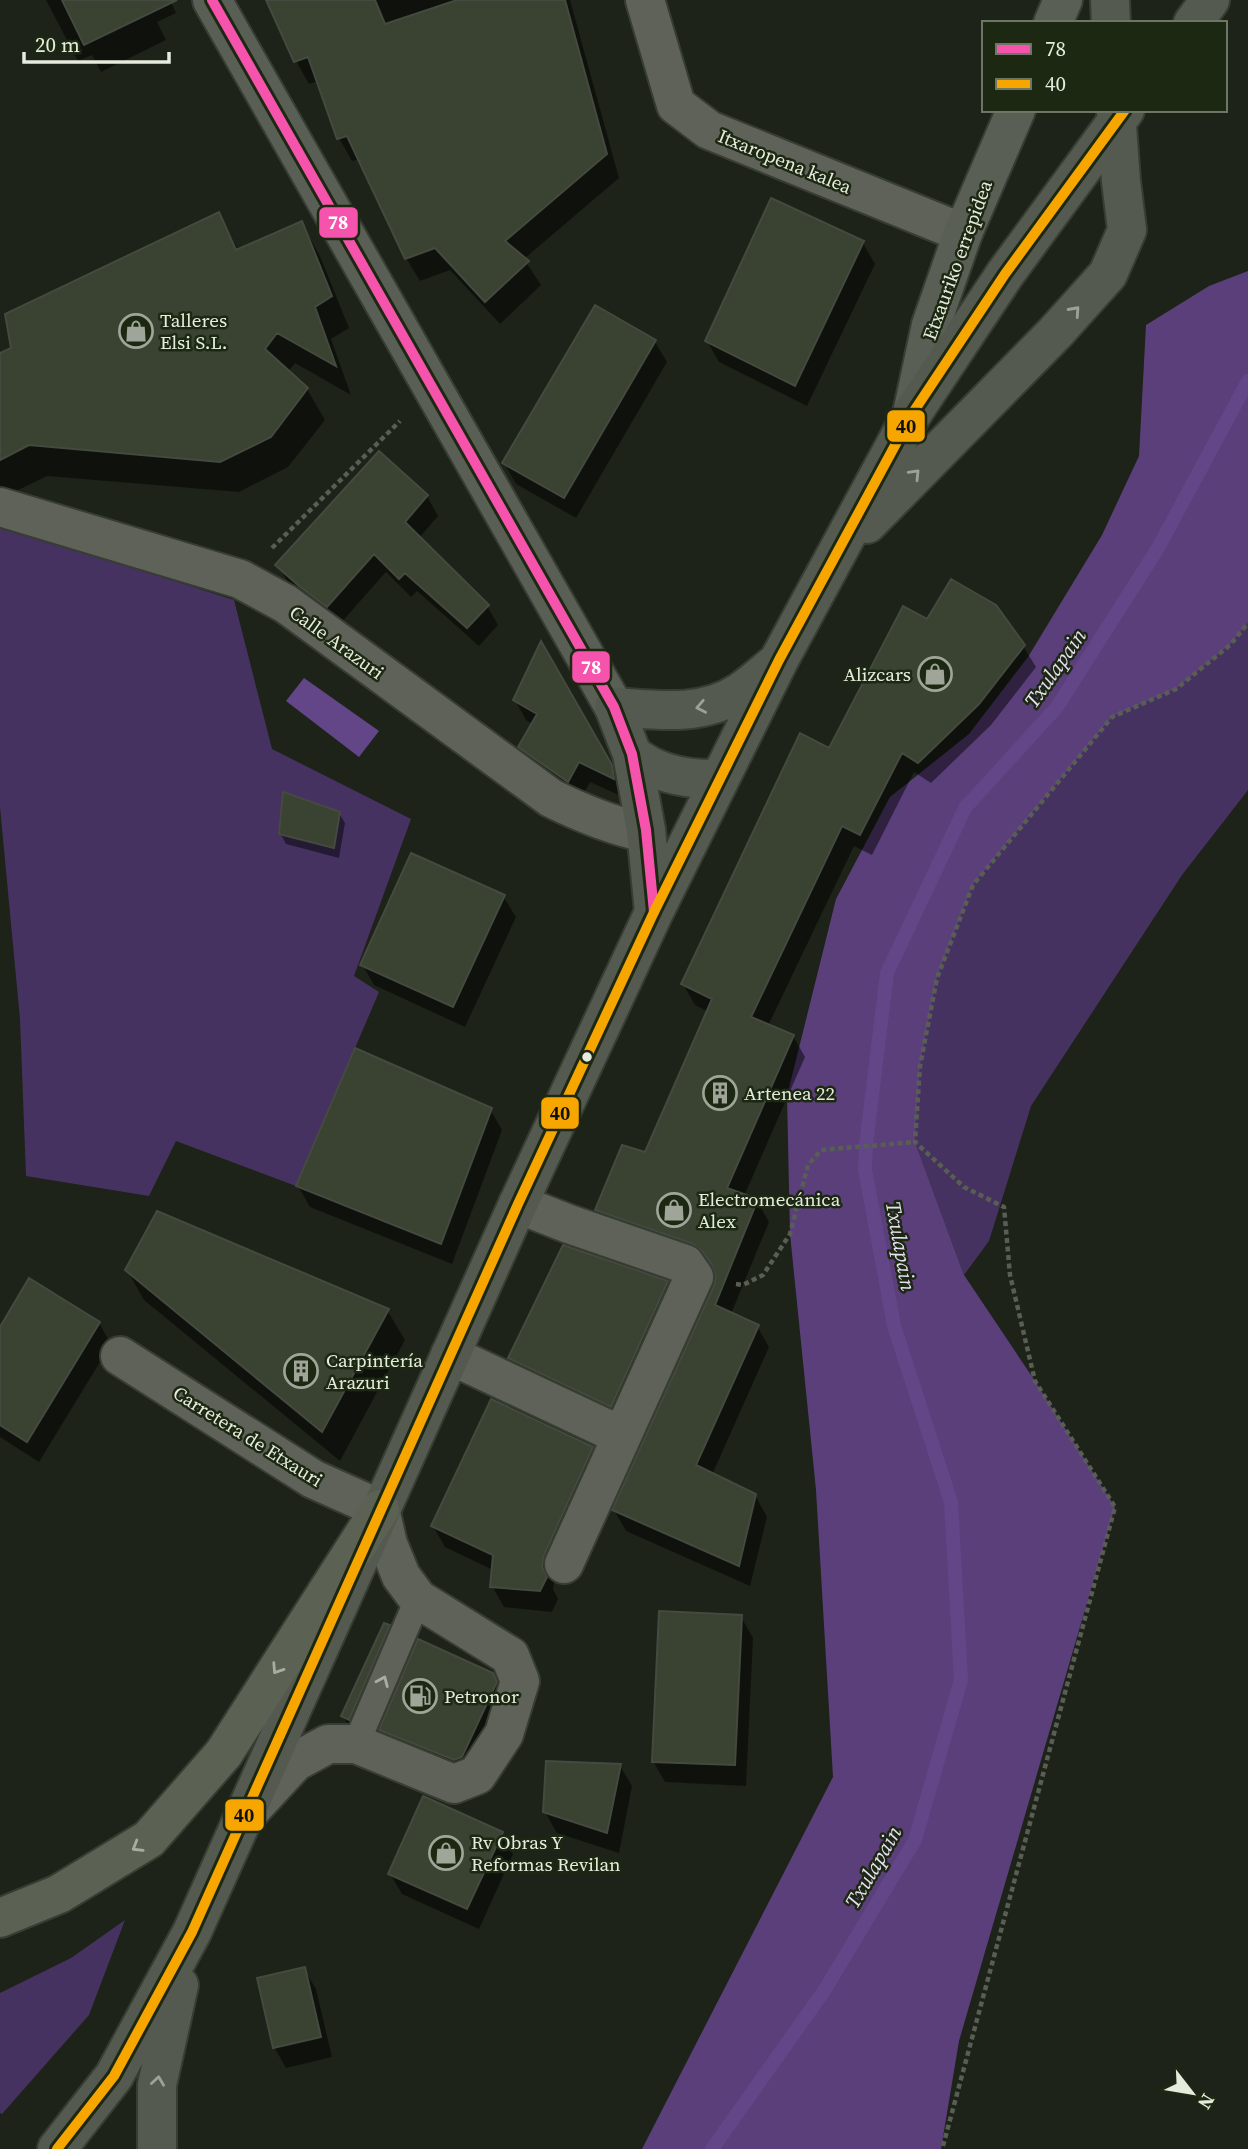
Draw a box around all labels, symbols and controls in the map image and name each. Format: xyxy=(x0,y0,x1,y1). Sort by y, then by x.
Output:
scale bar xyxy=(24,21,170,65)
legend xyxy=(982,21,1227,112)
text: 20 m xyxy=(35,30,80,59)
text: 78 xyxy=(1045,34,1066,63)
text: 40 xyxy=(1045,69,1066,98)
street label: Itxaropena kalea xyxy=(714,122,856,200)
street label: Etxauriko errepidea xyxy=(916,176,998,344)
line badge: 78 xyxy=(318,206,359,239)
text: 78 xyxy=(328,209,348,235)
one-way arrow xyxy=(1066,306,1079,319)
place label: Talleres Elsi S.L. xyxy=(160,307,228,355)
shop icon: Talleres Elsi S.L. xyxy=(117,312,155,350)
line badge: 40 xyxy=(886,409,926,443)
text: 40 xyxy=(896,413,916,439)
one-way arrow xyxy=(907,469,920,482)
street label: Calle Arazuri xyxy=(285,599,390,685)
water label: Txulapain xyxy=(1017,622,1093,713)
line badge: 78 xyxy=(571,650,611,684)
text: 78 xyxy=(581,654,601,680)
shop icon: Alizcars xyxy=(916,655,954,693)
place label: Alizcars xyxy=(843,661,911,687)
one-way arrow xyxy=(695,699,707,714)
unlabelled marker xyxy=(580,1050,594,1064)
building icon: Artenea 22 xyxy=(701,1074,739,1112)
place label: Artenea 22 xyxy=(744,1080,835,1106)
line badge: 40 xyxy=(540,1096,580,1130)
text: 40 xyxy=(550,1100,570,1126)
place label: Electromecánica Alex xyxy=(698,1186,841,1234)
shop icon: Electromecánica Alex xyxy=(655,1191,693,1229)
water label: Txulapain xyxy=(879,1199,923,1293)
place label: Carpintería Arazuri xyxy=(326,1347,423,1395)
building icon: Carpintería Arazuri xyxy=(282,1352,320,1390)
street label: Carretera de Etxauri xyxy=(168,1379,328,1493)
one-way arrow xyxy=(272,1662,285,1675)
one-way arrow xyxy=(375,1676,389,1688)
fuel station icon: Petronor xyxy=(401,1677,439,1715)
place label: Petronor xyxy=(444,1683,519,1709)
line badge: 40 xyxy=(224,1798,265,1832)
text: 40 xyxy=(234,1802,254,1828)
water label: Txulapain xyxy=(838,1820,908,1913)
place label: Rv Obras Y Reformas Revilan xyxy=(471,1829,621,1877)
shop icon: Rv Obras Y Reformas Revilan xyxy=(427,1834,465,1872)
one-way arrow xyxy=(131,1838,144,1851)
north arrow xyxy=(1157,2058,1227,2128)
one-way arrow xyxy=(151,2075,166,2087)
text: N xyxy=(1192,2089,1221,2115)

